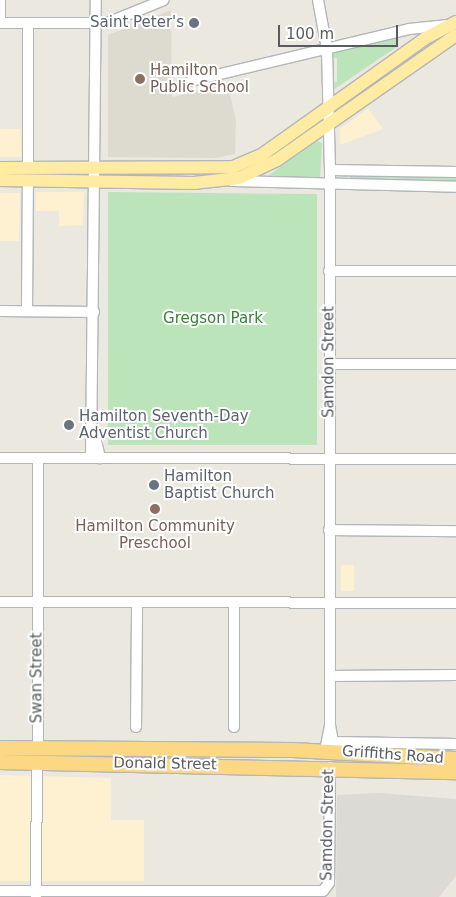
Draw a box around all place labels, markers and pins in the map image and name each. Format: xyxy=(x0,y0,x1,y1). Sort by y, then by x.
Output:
place label: Saint Peter's xyxy=(90,14,184,32)
marker: Saint Peter's xyxy=(188,17,200,29)
place label: Hamilton Public School xyxy=(150,61,249,96)
marker: Hamilton Public School xyxy=(134,73,146,85)
place label: Hamilton Seventh-Day Adventist Church xyxy=(79,407,249,442)
marker: Hamilton Seventh-Day Adventist Church xyxy=(63,419,75,431)
place label: Hamilton Baptist Church xyxy=(164,467,275,502)
marker: Hamilton Baptist Church xyxy=(148,479,160,491)
marker: Hamilton Community Preschool xyxy=(149,503,161,515)
place label: Hamilton Community Preschool xyxy=(75,517,235,552)

